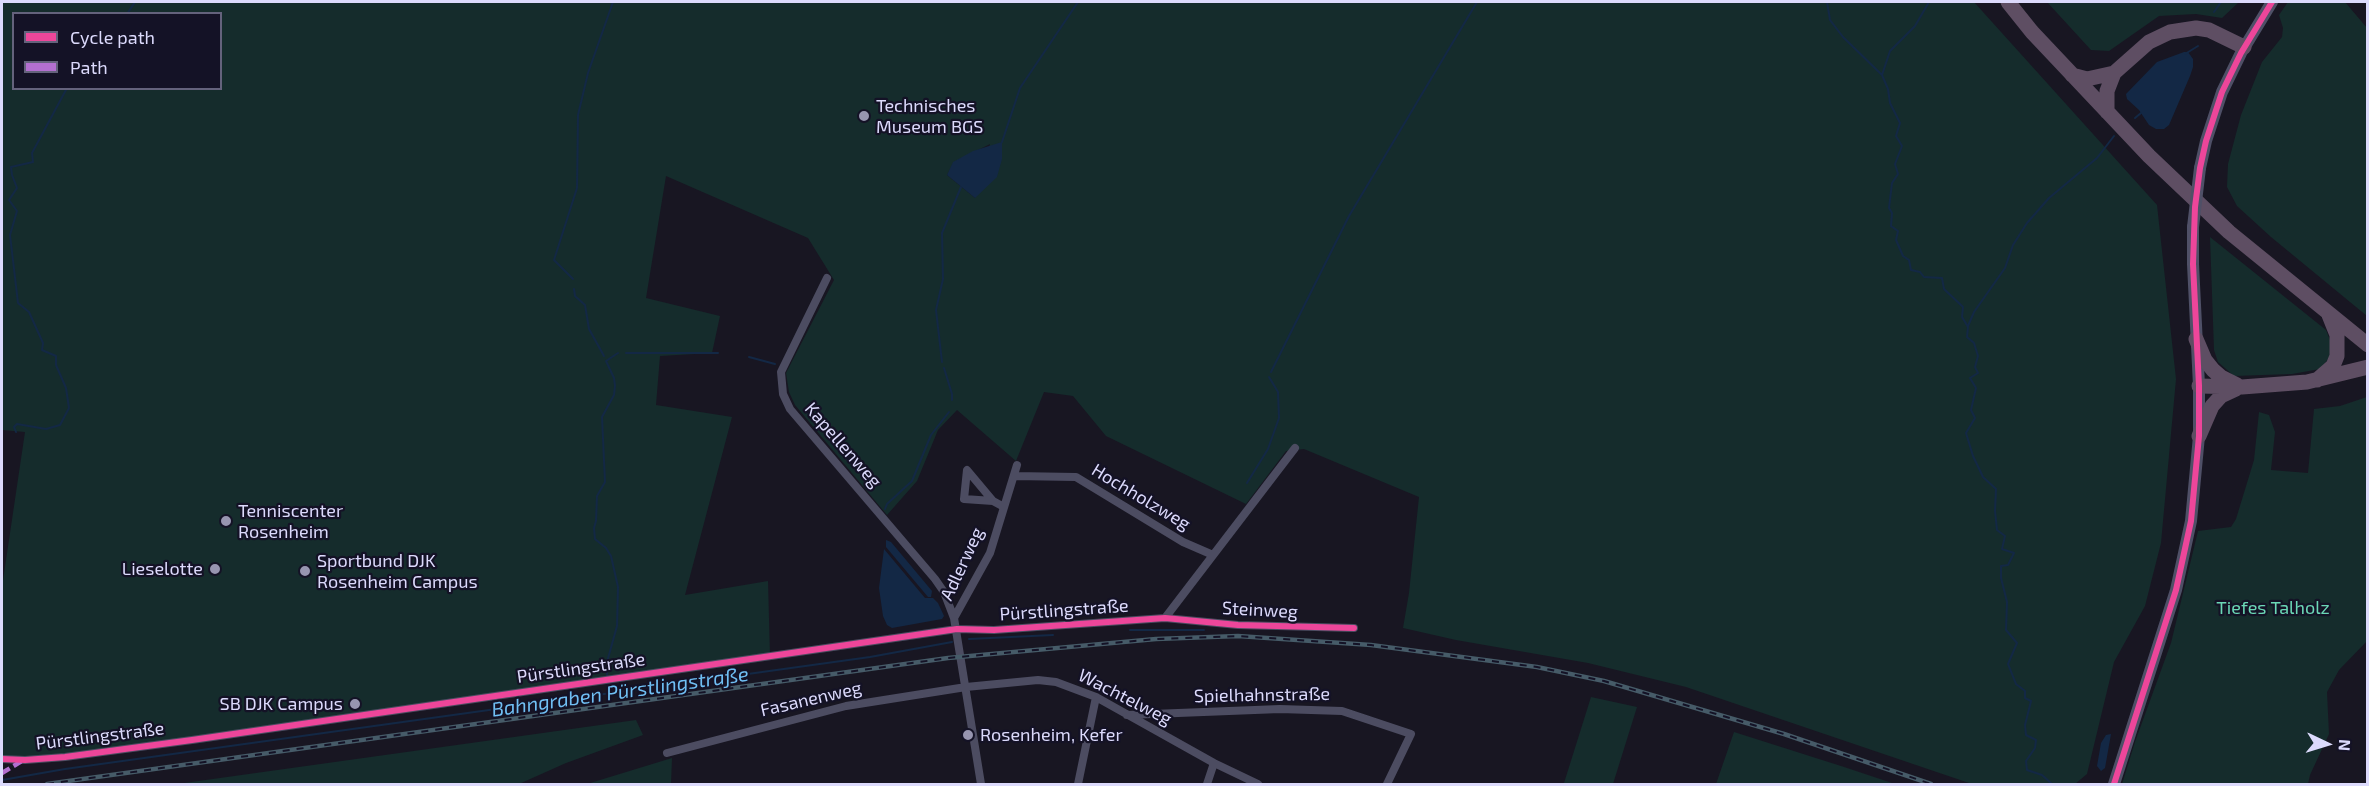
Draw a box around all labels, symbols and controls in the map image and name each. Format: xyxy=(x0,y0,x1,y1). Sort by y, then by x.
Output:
legend xyxy=(12,12,222,90)
text: Cycle path xyxy=(70,26,155,48)
text: Path xyxy=(70,56,108,78)
place label: Technisches Museum BGS xyxy=(876,95,983,138)
marker: Technisches Museum BGS xyxy=(857,109,871,123)
street label: Kapellenweg xyxy=(800,398,886,492)
street label: Hochholzweg xyxy=(1088,459,1194,535)
place label: Tenniscenter Rosenheim xyxy=(238,500,343,542)
marker: Tenniscenter Rosenheim xyxy=(219,514,233,528)
street label: Adlerweg xyxy=(936,524,988,604)
place label: Sportbund DJK Rosenheim Campus xyxy=(317,550,478,592)
place label: Lieselotte xyxy=(122,558,203,580)
marker: Lieselotte xyxy=(208,562,222,576)
marker: Sportbund DJK Rosenheim Campus xyxy=(298,564,312,578)
street label: Pürstlingstraße xyxy=(999,595,1129,625)
street label: Steinweg xyxy=(1222,597,1298,623)
park label: Tiefes Talholz xyxy=(2216,597,2330,619)
street label: Pürstlingstraße xyxy=(515,648,647,688)
water label: Bahngraben Pürstlingstraße xyxy=(490,662,750,722)
street label: Wachtelweg xyxy=(1075,664,1175,730)
street label: Fasanenweg xyxy=(758,677,864,721)
street label: Spielhahnstraße xyxy=(1194,683,1330,707)
place label: SB DJK Campus xyxy=(220,693,343,715)
marker: SB DJK Campus xyxy=(348,697,362,711)
north arrow xyxy=(2297,714,2357,774)
street label: Pürstlingstraße xyxy=(35,717,165,755)
place label: Rosenheim, Kefer xyxy=(980,724,1123,746)
marker: Rosenheim, Kefer xyxy=(961,728,975,742)
text: N xyxy=(2336,739,2355,752)

